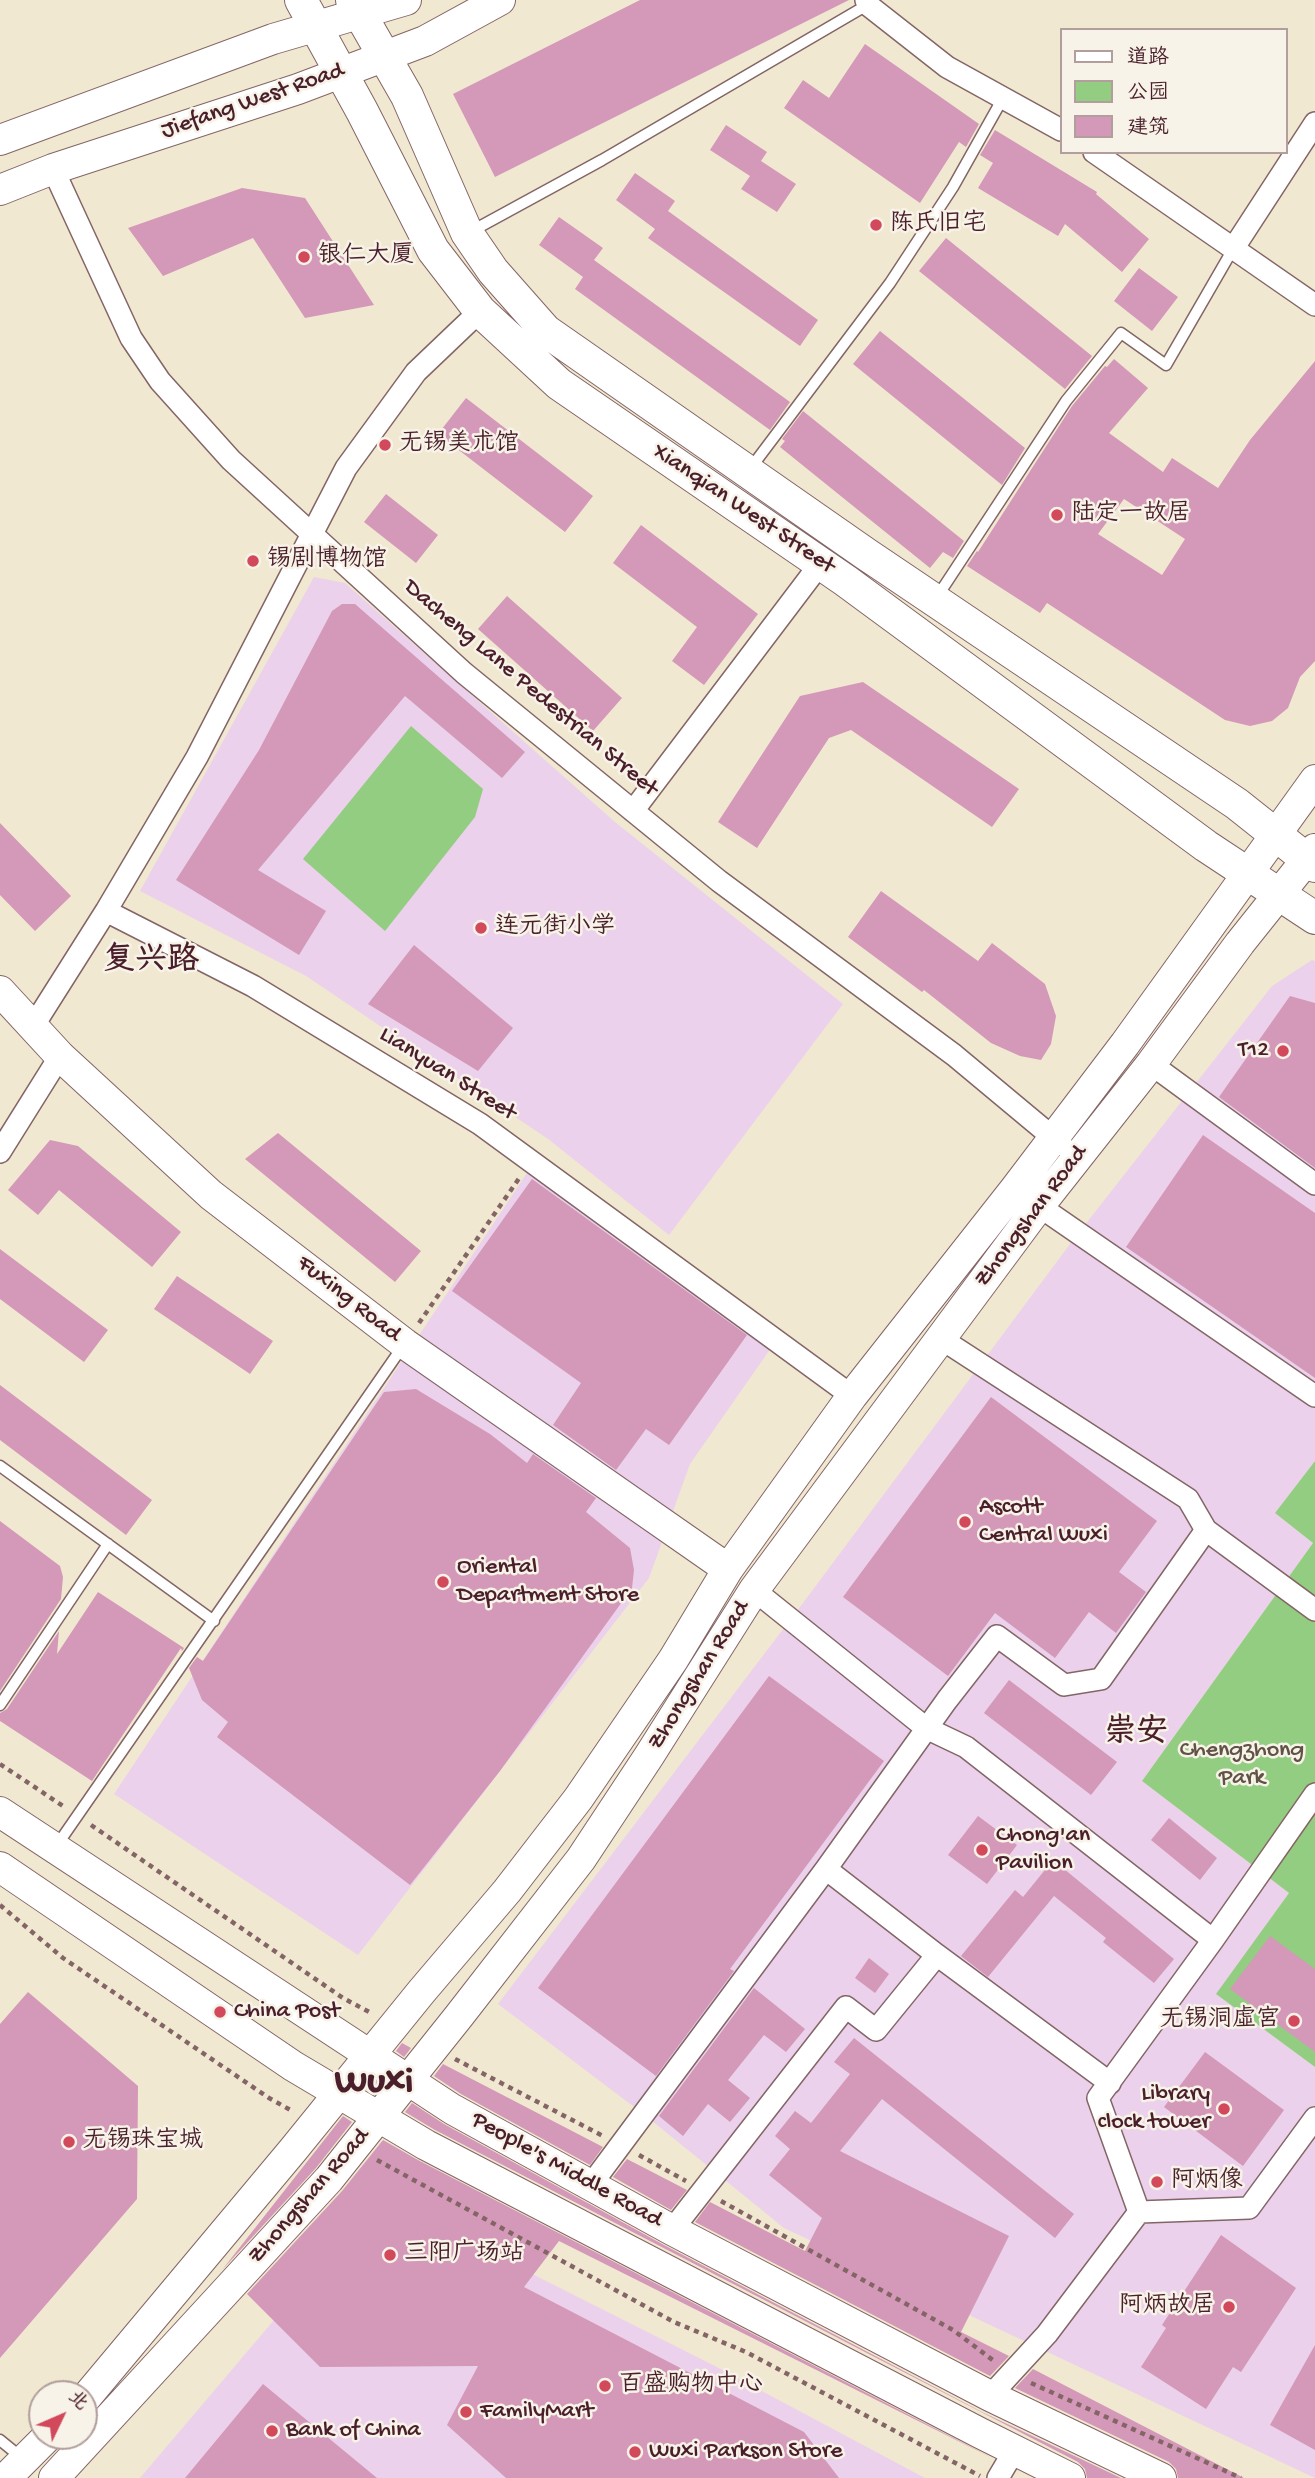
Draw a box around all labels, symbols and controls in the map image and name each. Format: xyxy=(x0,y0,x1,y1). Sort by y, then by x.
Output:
legend xyxy=(1060,28,1287,154)
text: 道路 xyxy=(1127,47,1169,72)
street label: Jiefang West Road xyxy=(158,57,348,147)
text: 公园 xyxy=(1127,82,1169,107)
text: 建筑 xyxy=(1127,117,1169,142)
place label: 陈氏旧宅 xyxy=(890,211,986,239)
marker: 陈氏旧宅 xyxy=(868,217,884,233)
place label: 银仁大厦 xyxy=(318,243,414,271)
marker: 银仁大厦 xyxy=(296,249,312,265)
place label: 无锡美术馆 xyxy=(399,431,519,459)
marker: 无锡美术馆 xyxy=(377,437,393,453)
street label: Xianqian West Street xyxy=(646,438,840,582)
place label: 陆定一故居 xyxy=(1071,501,1191,529)
marker: 陆定一故居 xyxy=(1049,507,1065,523)
place label: 锡剧博物馆 xyxy=(267,547,387,575)
marker: 锡剧博物馆 xyxy=(245,553,261,569)
street label: Dacheng Lane Pedestrian Street xyxy=(397,574,663,804)
place label: 连元街小学 xyxy=(495,914,615,942)
marker: 连元街小学 xyxy=(473,920,489,936)
district label: 复兴路 xyxy=(103,944,199,982)
street label: Lianyuan Street xyxy=(373,1021,521,1129)
place label: T12 xyxy=(1238,1037,1269,1065)
marker: T12 xyxy=(1275,1043,1291,1059)
street label: Zhongshan Road xyxy=(969,1140,1095,1294)
street label: Fuxing Road xyxy=(290,1250,406,1350)
place label: Ascott Central Wuxi xyxy=(979,1494,1108,1550)
marker: Ascott Central Wuxi xyxy=(957,1514,973,1530)
place label: Oriental Department Store xyxy=(457,1554,639,1610)
marker: Oriental Department Store xyxy=(435,1574,451,1590)
street label: Zhongshan Road xyxy=(643,1596,757,1756)
district label: 崇安 xyxy=(1104,1716,1168,1754)
park label: Chengzhong Park xyxy=(1180,1737,1304,1793)
place label: Chong'an Pavilion xyxy=(996,1822,1090,1878)
marker: Chong'an Pavilion xyxy=(974,1842,990,1858)
place label: China Post xyxy=(234,1998,340,2026)
marker: China Post xyxy=(212,2004,228,2020)
place label: 无锡洞虚宫 xyxy=(1160,2007,1280,2035)
marker: 无锡洞虚宫 xyxy=(1286,2013,1302,2029)
district label: Wuxi xyxy=(335,2061,413,2107)
place label: Library clock tower xyxy=(1098,2081,1210,2137)
marker: Library clock tower xyxy=(1216,2101,1232,2117)
street label: People's Middle Road xyxy=(465,2107,667,2235)
street label: Zhongshan Road xyxy=(243,2123,377,2271)
place label: 无锡珠宝城 xyxy=(83,2128,203,2156)
marker: 无锡珠宝城 xyxy=(61,2134,77,2150)
place label: 阿炳像 xyxy=(1171,2168,1243,2196)
marker: 阿炳像 xyxy=(1149,2174,1165,2190)
place label: 三阳广场站 xyxy=(404,2241,524,2269)
marker: 三阳广场站 xyxy=(382,2247,398,2263)
place label: 阿炳故居 xyxy=(1119,2293,1215,2321)
marker: 阿炳故居 xyxy=(1221,2299,1237,2315)
place label: 百盛购物中心 xyxy=(619,2372,763,2400)
marker: 百盛购物中心 xyxy=(597,2378,613,2394)
north arrow xyxy=(28,2380,98,2450)
text: 北 xyxy=(62,2387,92,2416)
place label: FamilyMart xyxy=(480,2398,593,2426)
marker: FamilyMart xyxy=(458,2404,474,2420)
place label: Bank of China xyxy=(286,2417,421,2445)
marker: Bank of China xyxy=(264,2423,280,2439)
place label: Wuxi Parkson Store xyxy=(649,2438,843,2466)
marker: Wuxi Parkson Store xyxy=(627,2444,643,2460)

